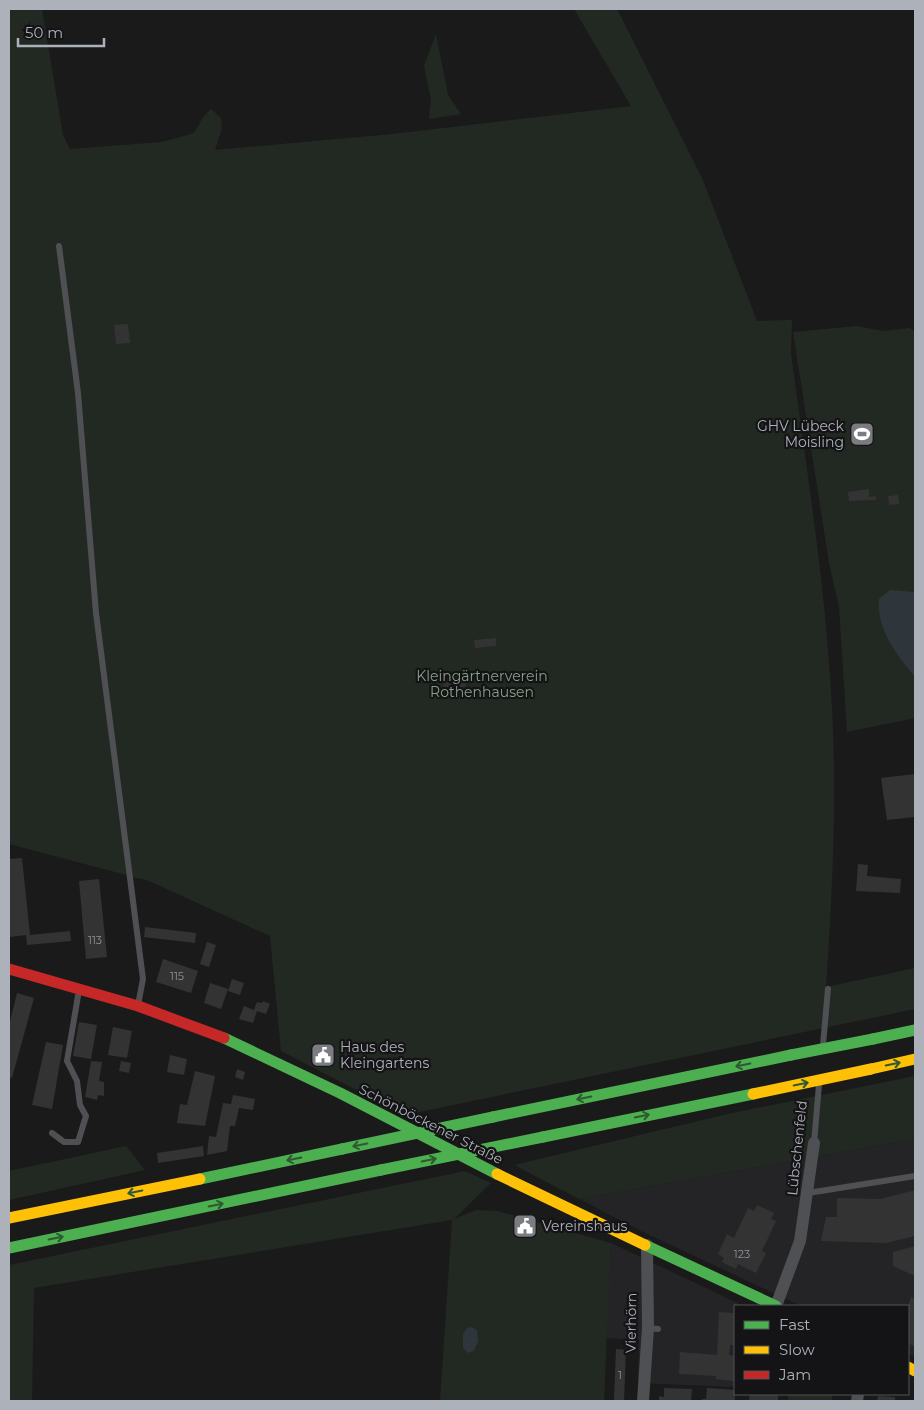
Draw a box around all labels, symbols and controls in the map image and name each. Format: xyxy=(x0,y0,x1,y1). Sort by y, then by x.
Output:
scale bar xyxy=(18,15,104,47)
text: 50 m xyxy=(25,23,63,42)
place label: GHV Lübeck Moisling xyxy=(757,417,845,451)
sports icon: GHV Lübeck Moisling xyxy=(849,421,875,447)
park label: Kleingärtnerverein Rothenhausen xyxy=(416,667,548,701)
house number: 113 xyxy=(88,933,102,947)
house number: 115 xyxy=(170,969,184,983)
place label: Haus des Kleingartens xyxy=(340,1038,429,1072)
public building icon: Haus des Kleingartens xyxy=(310,1042,336,1068)
one-way arrow xyxy=(885,1059,901,1068)
one-way arrow xyxy=(736,1061,752,1070)
one-way arrow xyxy=(792,1078,808,1088)
street label: Schönböckener Straße xyxy=(356,1080,506,1168)
one-way arrow xyxy=(577,1094,593,1103)
street label: Lübschenfeld xyxy=(783,1100,811,1196)
one-way arrow xyxy=(633,1111,649,1121)
one-way arrow xyxy=(352,1141,368,1150)
one-way arrow xyxy=(287,1155,303,1164)
one-way arrow xyxy=(420,1155,436,1165)
one-way arrow xyxy=(128,1187,144,1197)
one-way arrow xyxy=(207,1200,223,1209)
public building icon: Vereinshaus xyxy=(512,1213,538,1239)
place label: Vereinshaus xyxy=(542,1217,628,1235)
one-way arrow xyxy=(48,1233,64,1242)
house number: 123 xyxy=(734,1247,750,1261)
street label: Vierhörn xyxy=(621,1293,641,1353)
legend xyxy=(734,1305,909,1395)
text: Fast xyxy=(779,1315,810,1334)
text: Slow xyxy=(779,1340,815,1359)
text: Jam xyxy=(778,1365,811,1384)
house number: 1 xyxy=(618,1368,622,1382)

